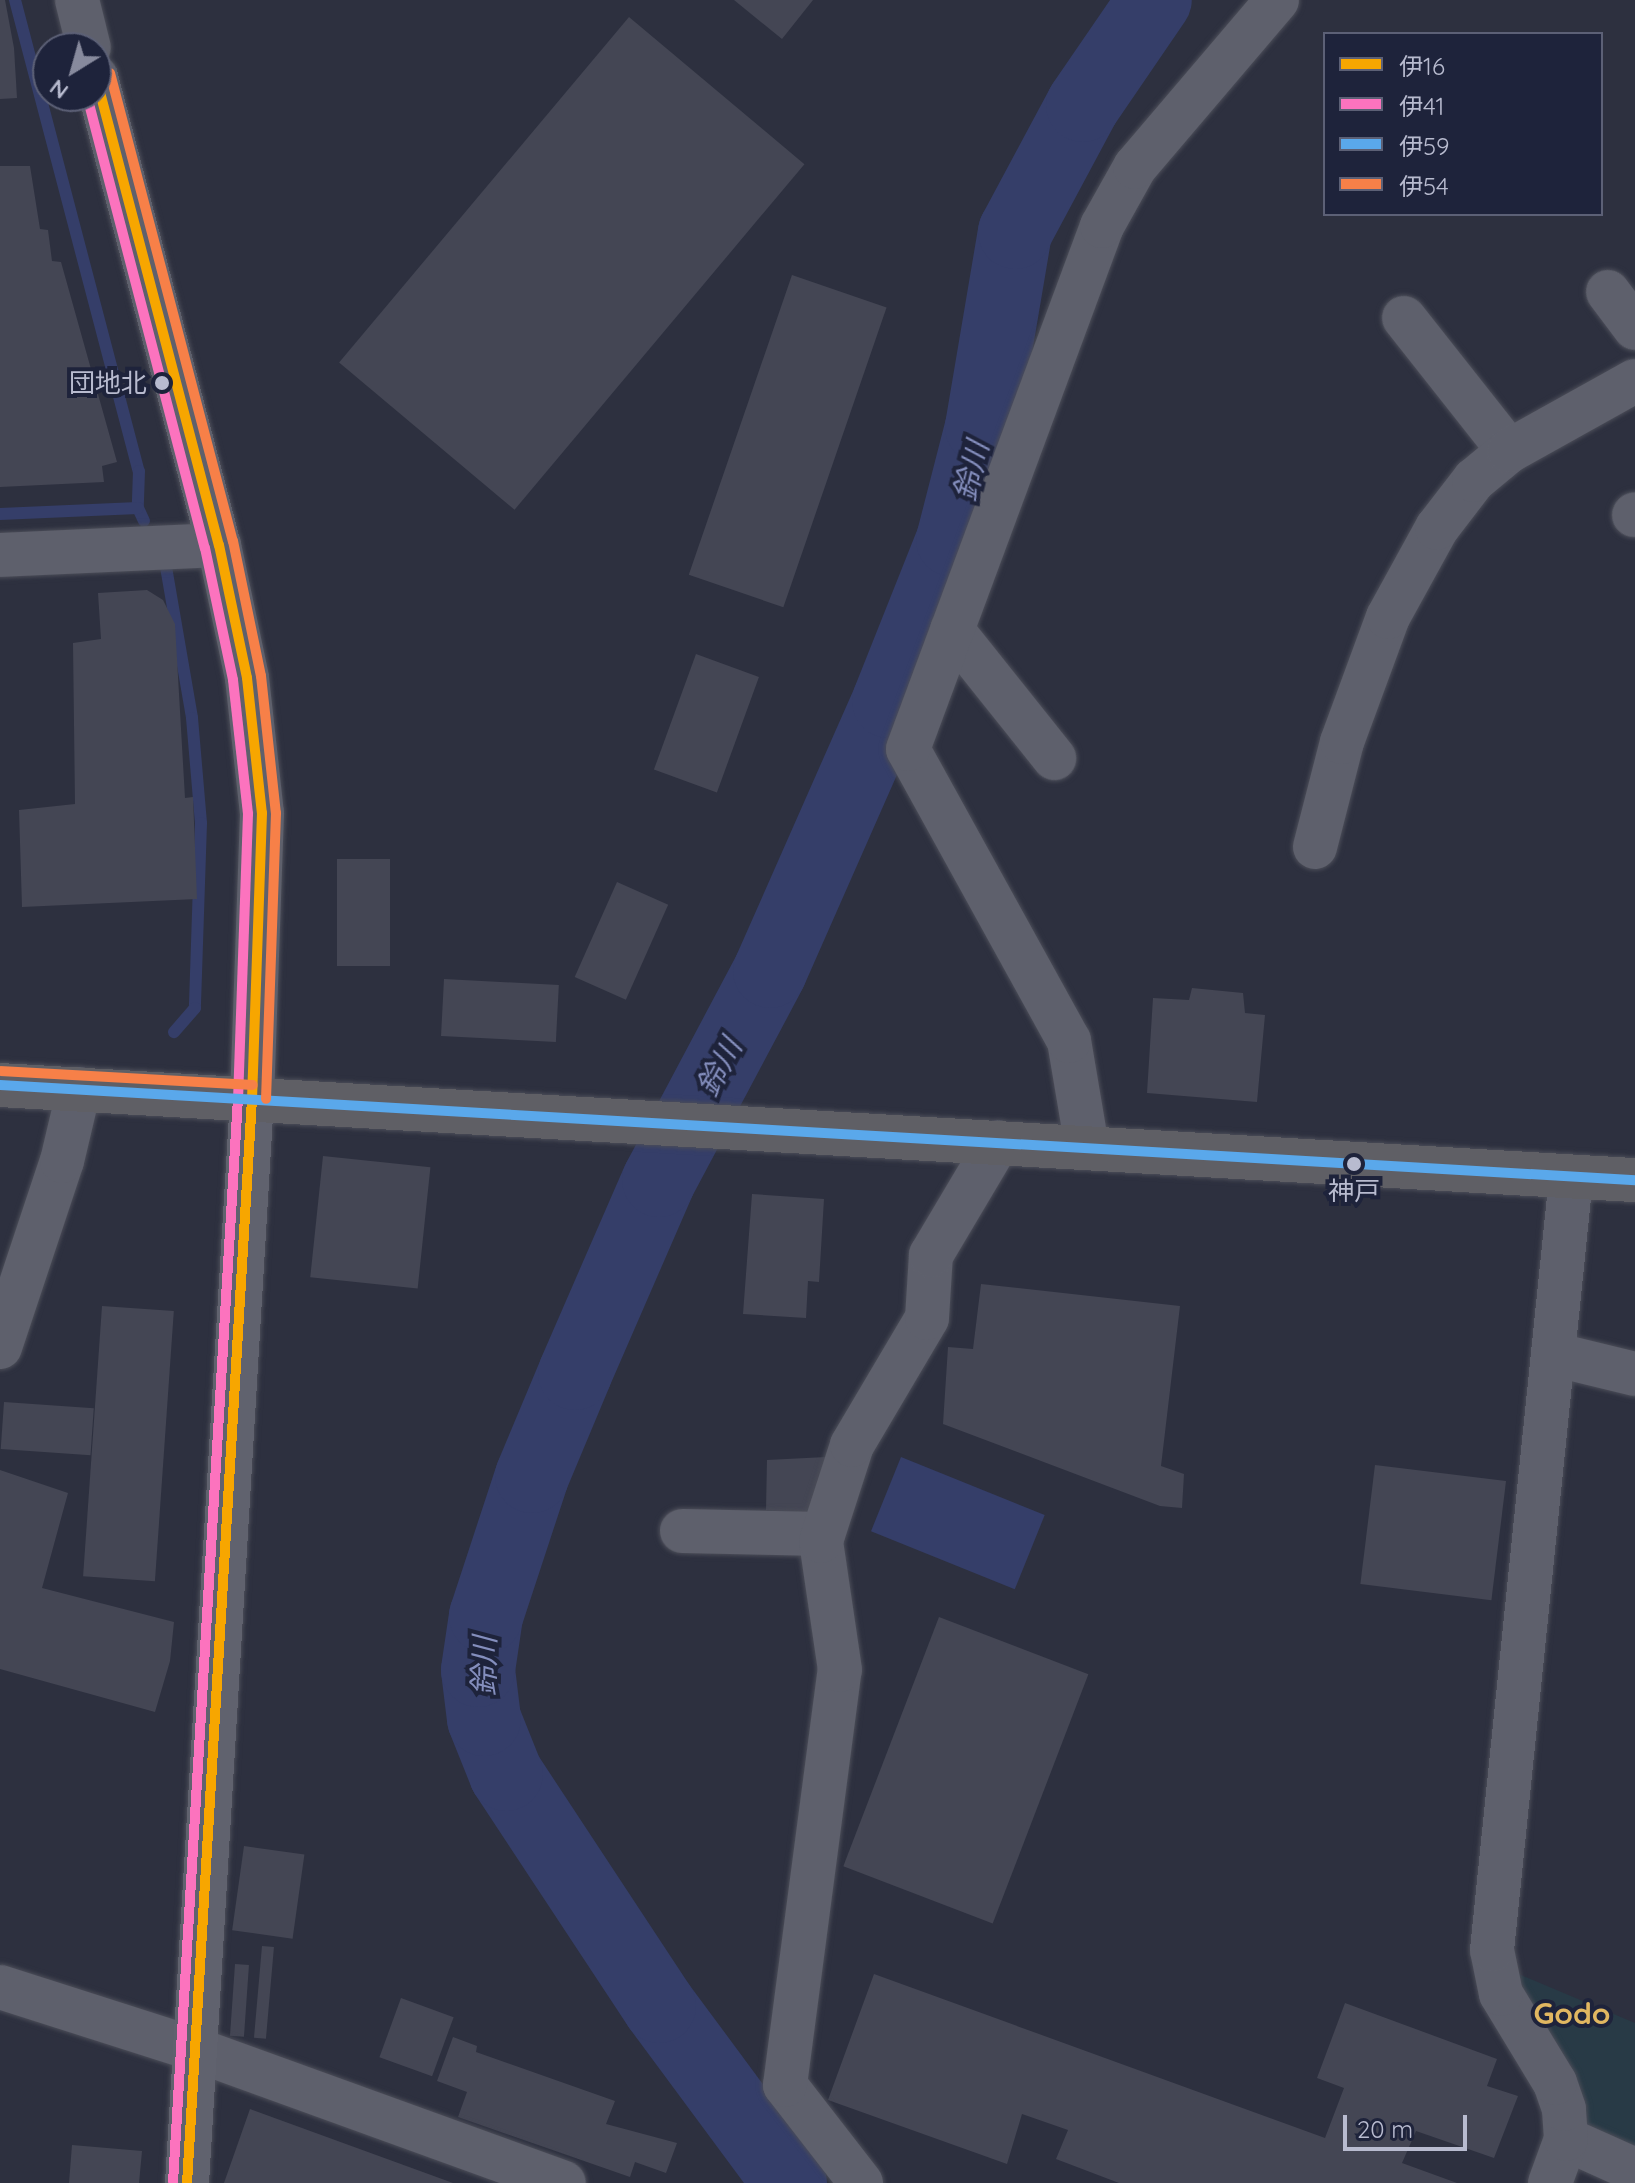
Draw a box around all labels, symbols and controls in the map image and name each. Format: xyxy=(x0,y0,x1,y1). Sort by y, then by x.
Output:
north arrow xyxy=(32,32,112,112)
legend xyxy=(1323,32,1603,216)
text: 伊16 xyxy=(1399,51,1445,81)
text: N xyxy=(44,74,74,106)
text: 伊41 xyxy=(1399,91,1444,121)
text: 伊59 xyxy=(1399,131,1449,161)
text: 伊54 xyxy=(1399,171,1449,201)
place label: 団地北 xyxy=(69,367,147,399)
marker: 団地北 xyxy=(154,375,170,391)
water label: 鈴川 xyxy=(946,438,996,504)
water label: 鈴川 xyxy=(689,1032,749,1102)
marker: 神戸 xyxy=(1346,1156,1362,1172)
place label: 神戸 xyxy=(1328,1175,1380,1207)
water label: 鈴川 xyxy=(465,1636,503,1696)
district label: Godo xyxy=(1533,1995,1611,2031)
scale bar xyxy=(1347,2099,1471,2149)
text: 20 m xyxy=(1357,2114,1413,2144)

